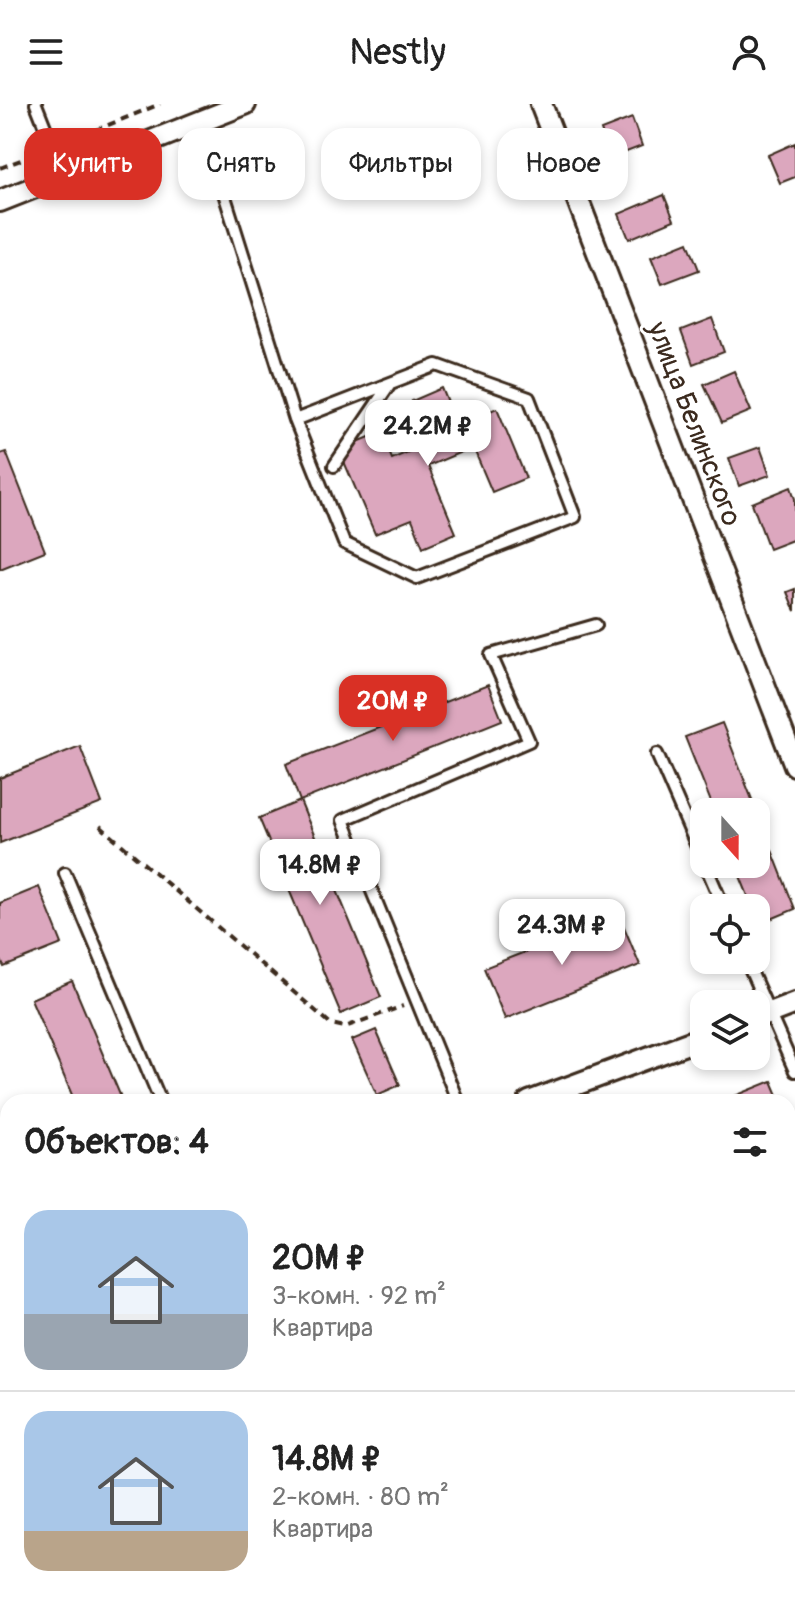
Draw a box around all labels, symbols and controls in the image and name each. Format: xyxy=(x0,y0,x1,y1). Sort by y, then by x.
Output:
icon: menu xyxy=(24,30,68,74)
text: Nestly xyxy=(349,30,446,75)
icon: person xyxy=(727,30,771,74)
chip: Купить xyxy=(24,128,162,200)
chip: Снять xyxy=(178,128,305,200)
chip: Фильтры xyxy=(321,128,481,200)
chip: Новое xyxy=(497,128,628,200)
street label: улица Белинского xyxy=(639,316,749,531)
pin: 24.2M ₽ xyxy=(354,400,502,468)
text: 24.2M ₽ xyxy=(383,410,473,442)
pin: 20M ₽ xyxy=(337,675,449,743)
text: 20M ₽ xyxy=(357,685,429,717)
north arrow xyxy=(690,798,770,878)
map controls xyxy=(690,798,770,1070)
pin: 14.8M ₽ xyxy=(246,839,394,907)
text: 14.8M ₽ xyxy=(278,849,362,881)
button: locate xyxy=(690,894,770,974)
pin: 24.3M ₽ xyxy=(488,899,636,967)
text: 24.3M ₽ xyxy=(517,909,607,941)
button: layers xyxy=(690,990,770,1070)
icon: filters xyxy=(728,1120,772,1164)
text: Объектов: 4 xyxy=(24,1121,209,1164)
text: 20M ₽ xyxy=(272,1237,367,1280)
icon: home xyxy=(88,1242,184,1338)
text: 3-комн. · 92 m² xyxy=(272,1280,446,1312)
text: Квартира xyxy=(272,1312,373,1344)
text: 14.8M ₽ xyxy=(272,1438,382,1481)
icon: home xyxy=(88,1443,184,1539)
text: 2-комн. · 80 m² xyxy=(272,1481,449,1513)
text: Квартира xyxy=(272,1513,373,1545)

